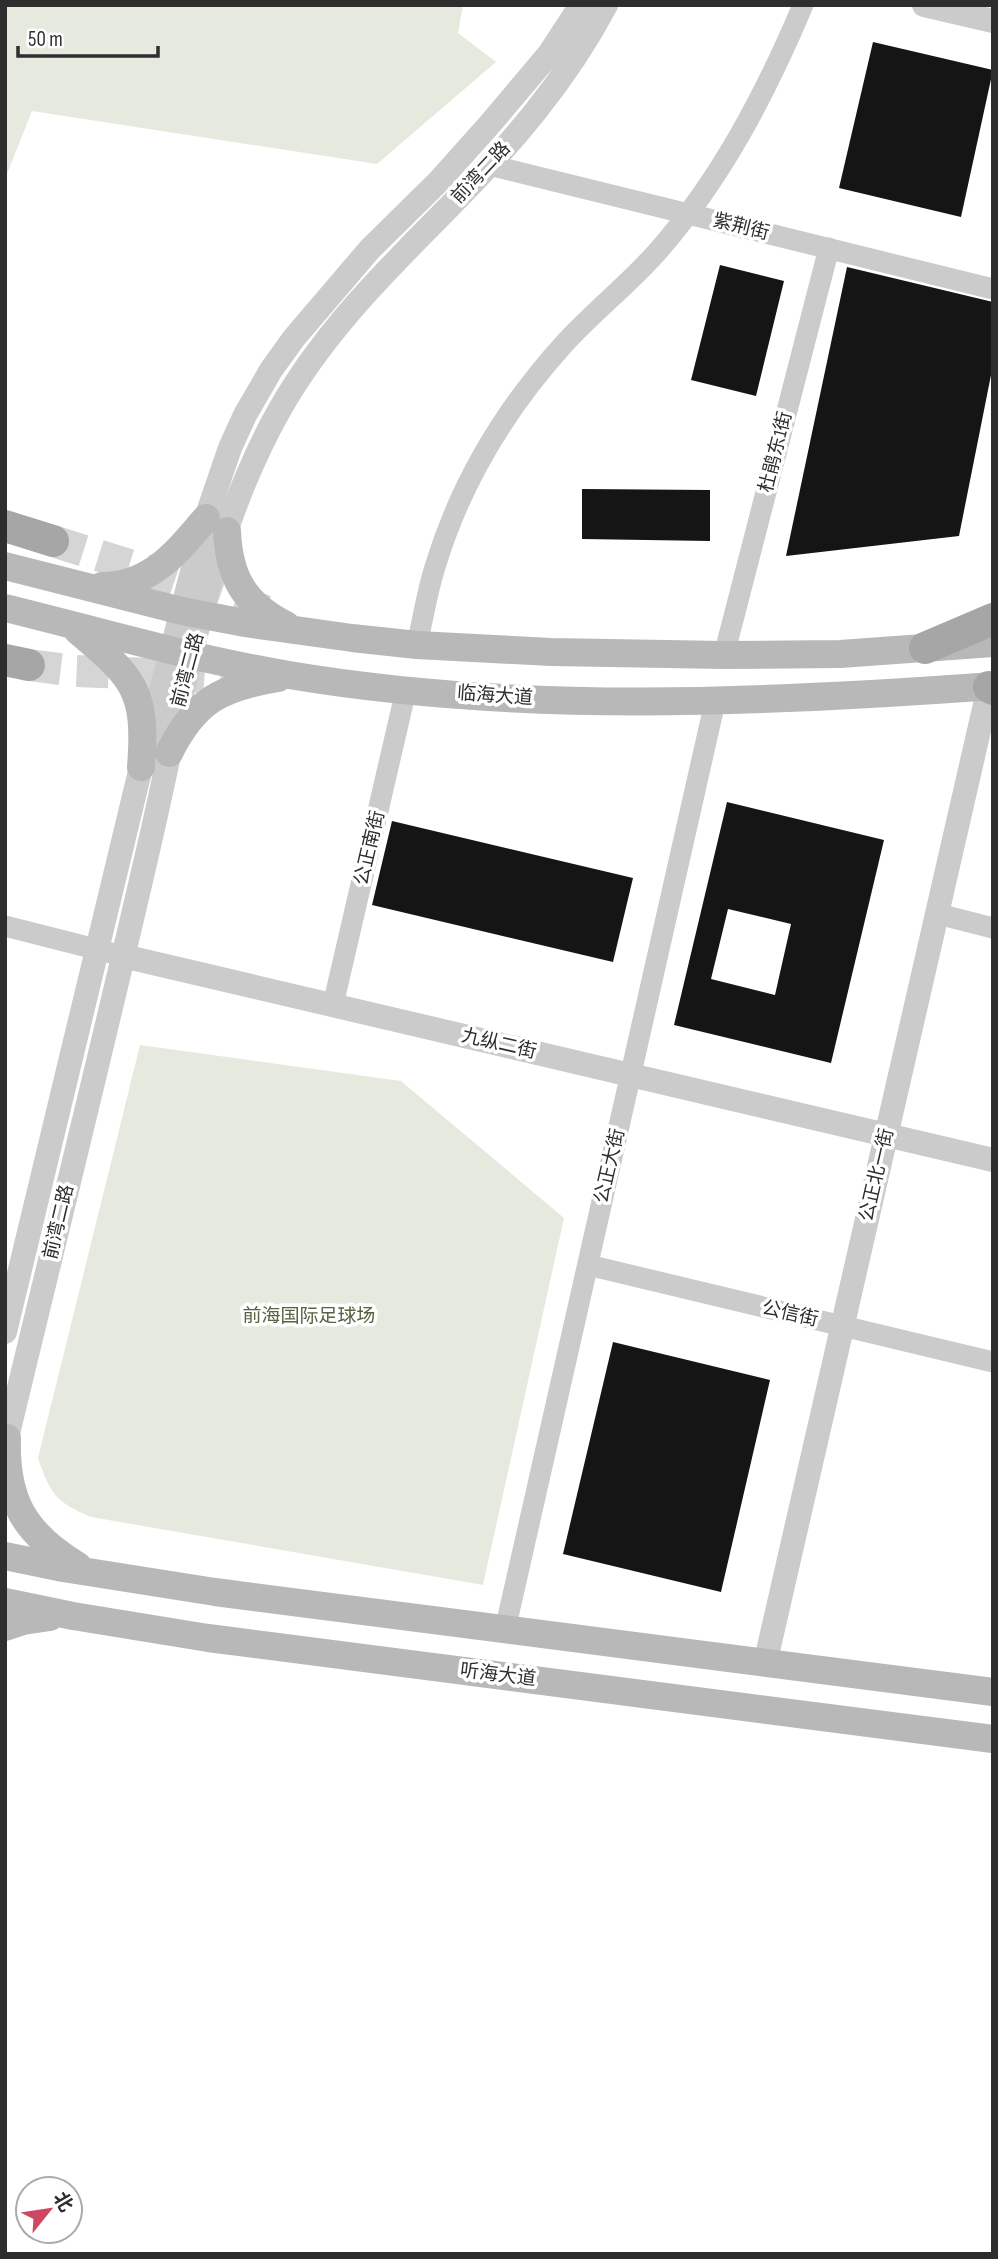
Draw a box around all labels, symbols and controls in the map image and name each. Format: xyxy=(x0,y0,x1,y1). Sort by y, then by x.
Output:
scale bar xyxy=(18,14,158,58)
text: 50 m xyxy=(28,27,63,52)
street label: 前湾二路 xyxy=(447,137,515,209)
street label: 紫荆街 xyxy=(711,209,771,245)
street label: 杜鹃东1街 xyxy=(755,409,797,495)
street label: 前湾二路 xyxy=(167,630,209,710)
street label: 临海大道 xyxy=(456,682,534,710)
street label: 公正南街 xyxy=(350,808,390,888)
street label: 九纵二街 xyxy=(459,1024,539,1064)
street label: 公正大街 xyxy=(590,1126,630,1206)
street label: 公正北一街 xyxy=(855,1126,899,1224)
street label: 前湾二路 xyxy=(39,1182,79,1262)
street label: 公信街 xyxy=(760,1296,820,1332)
park label: 前海国际足球场 xyxy=(242,1305,376,1328)
street label: 听海大道 xyxy=(459,1659,537,1691)
north arrow xyxy=(14,2175,84,2245)
text: 北 xyxy=(48,2188,77,2216)

